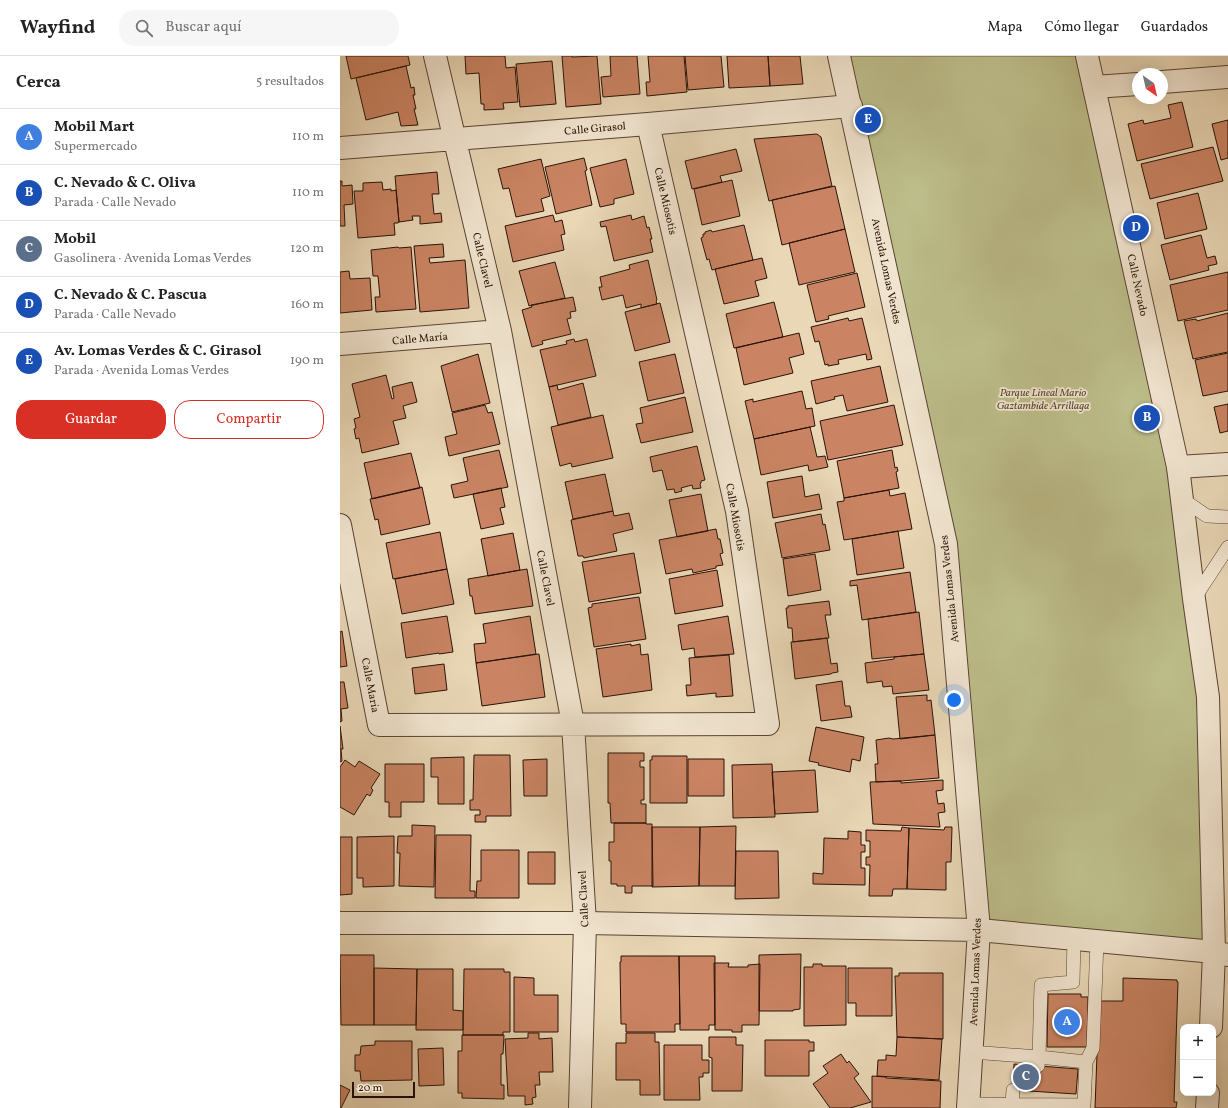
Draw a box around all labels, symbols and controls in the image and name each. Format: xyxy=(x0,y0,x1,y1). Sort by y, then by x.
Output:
search box xyxy=(119,10,399,46)
text: Wayfind xyxy=(20,15,95,41)
icon: search xyxy=(133,17,155,39)
text: Buscar aquí xyxy=(165,17,242,38)
text: Mapa xyxy=(988,18,1023,37)
text: Cómo llegar xyxy=(1045,18,1119,37)
text: Guardados xyxy=(1141,18,1208,37)
north arrow xyxy=(1132,68,1168,104)
text: Cerca xyxy=(16,71,61,94)
text: 5 resultados xyxy=(256,73,324,91)
pin: E xyxy=(855,105,881,135)
text: Mobil Mart xyxy=(54,117,135,138)
street label: Calle Girasol xyxy=(564,119,627,140)
text: A xyxy=(24,128,34,146)
text: 110 m xyxy=(292,128,324,146)
text: Supermercado xyxy=(54,138,137,156)
street label: Calle Miosotis xyxy=(650,166,680,237)
text: C. Nevado & C. Oliva xyxy=(54,173,196,194)
text: B xyxy=(25,184,33,202)
text: 110 m xyxy=(292,184,324,202)
text: Parada · Calle Nevado xyxy=(54,194,176,212)
pin: D xyxy=(1123,213,1149,243)
street label: Avenida Lomas Verdes xyxy=(867,217,904,326)
text: Mobil xyxy=(54,229,96,250)
street label: Calle Clavel xyxy=(468,231,495,290)
text: C xyxy=(25,240,33,258)
text: 120 m xyxy=(290,240,324,258)
text: Gasolinera · Avenida Lomas Verdes xyxy=(54,250,251,268)
street label: Calle Nevado xyxy=(1123,253,1150,318)
text: C. Nevado & C. Pascua xyxy=(54,285,207,306)
text: D xyxy=(24,296,34,314)
text: 160 m xyxy=(290,296,324,314)
text: Parada · Calle Nevado xyxy=(54,306,176,324)
street label: Calle María xyxy=(392,330,449,349)
text: Av. Lomas Verdes & C. Girasol xyxy=(54,341,262,362)
text: E xyxy=(25,352,33,370)
text: 190 m xyxy=(290,352,324,370)
text: Parada · Avenida Lomas Verdes xyxy=(54,362,229,380)
park label: Parque Lineal Mario Gaztambide Arrillaga xyxy=(997,386,1089,414)
button: Guardar xyxy=(16,400,166,439)
button: Compartir xyxy=(174,400,324,439)
pin: B xyxy=(1134,403,1160,433)
street label: Calle Miosotis xyxy=(721,482,748,553)
street label: Avenida Lomas Verdes xyxy=(937,534,964,643)
street label: Calle Clavel xyxy=(532,549,557,607)
street label: Calle María xyxy=(357,656,382,715)
your location xyxy=(944,690,964,710)
street label: Calle Clavel xyxy=(576,870,593,928)
street label: Avenida Lomas Verdes xyxy=(967,918,986,1026)
pin: A xyxy=(1054,1007,1080,1037)
map controls xyxy=(1180,1024,1216,1096)
button: + xyxy=(1180,1024,1216,1060)
button: − xyxy=(1180,1060,1216,1096)
pin: C xyxy=(1013,1062,1039,1092)
scale bar xyxy=(352,1080,415,1099)
text: 20 m xyxy=(358,1081,382,1096)

